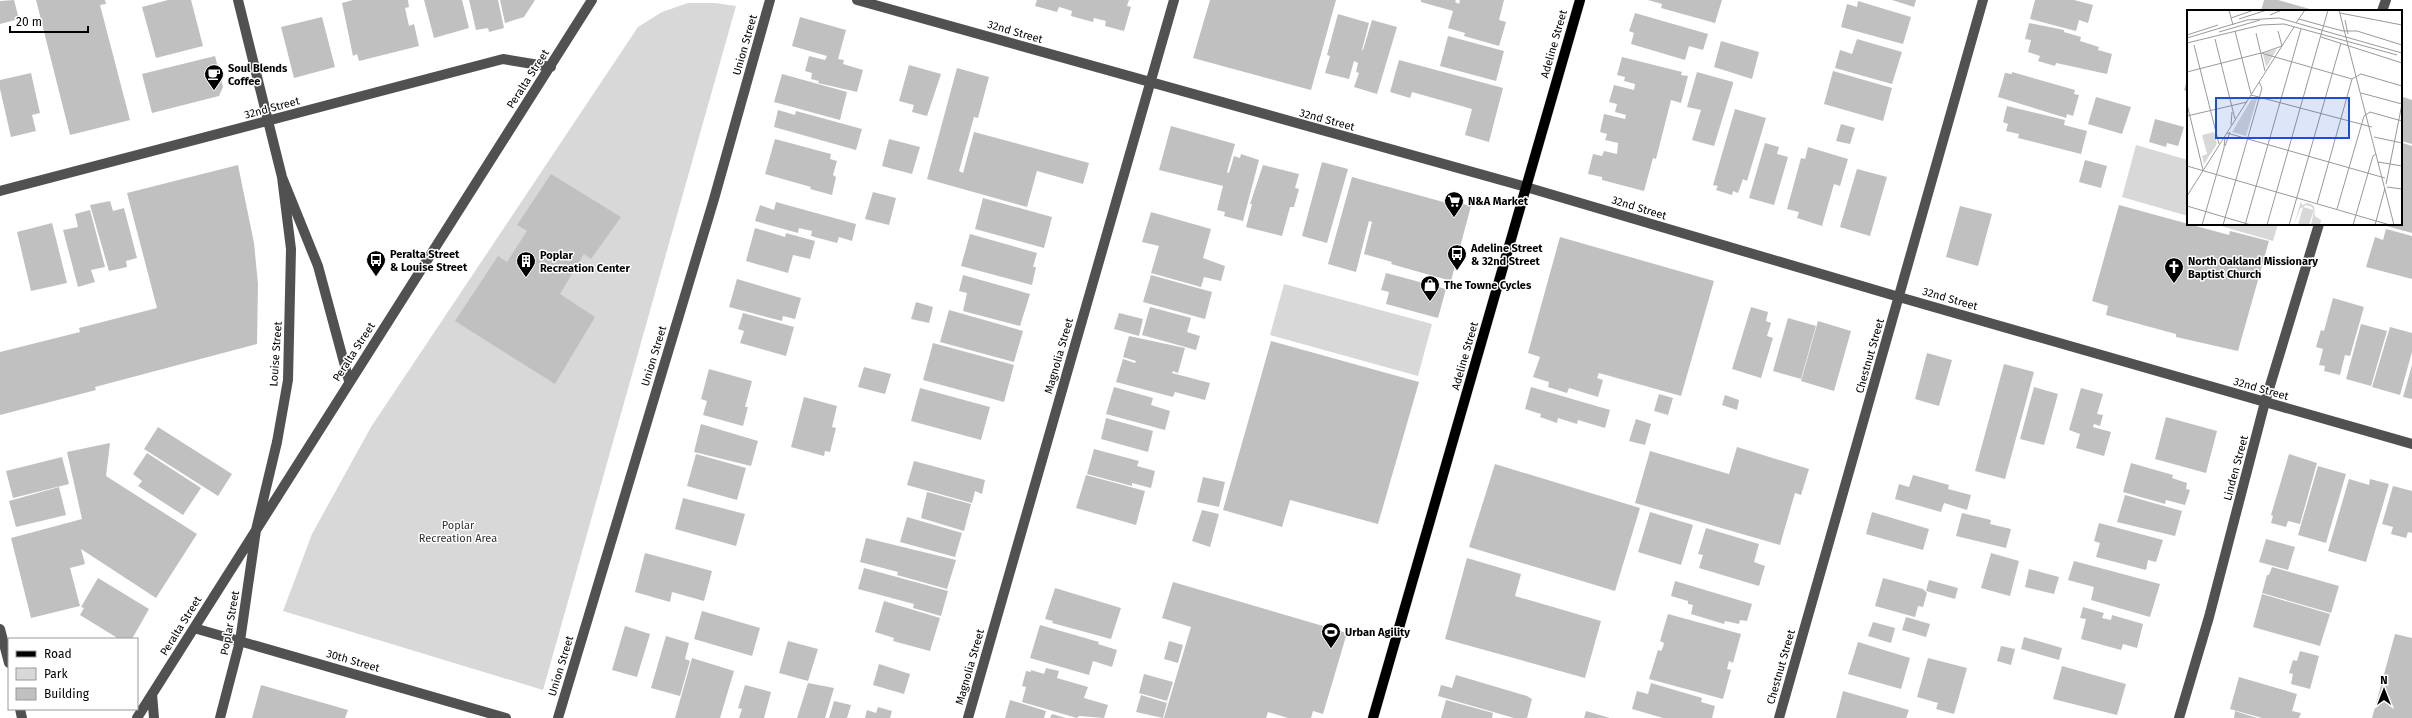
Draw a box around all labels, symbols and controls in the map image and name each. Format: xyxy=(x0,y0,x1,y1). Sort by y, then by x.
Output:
scale bar xyxy=(10,8,88,34)
street label: Adeline Street xyxy=(1538,8,1570,80)
inset map xyxy=(2187,10,2402,225)
street label: Union Street xyxy=(730,13,760,77)
text: 20 m xyxy=(16,15,42,29)
street label: 32nd Street xyxy=(986,18,1044,46)
street label: Peralta Street xyxy=(504,47,552,111)
place label: Soul Blends Coffee xyxy=(228,62,288,88)
cafe icon: Soul Blends Coffee xyxy=(203,63,225,91)
street label: 32nd Street xyxy=(243,94,301,122)
street label: 32nd Street xyxy=(1298,106,1356,134)
supermarket icon: N&A Market xyxy=(1443,190,1465,218)
street label: 32nd Street xyxy=(1610,194,1668,222)
place label: N&A Market xyxy=(1468,195,1529,208)
place label: Adeline Street & 32nd Street xyxy=(1470,242,1543,268)
bus stop icon: Adeline Street & 32nd Street xyxy=(1446,243,1468,271)
place label: Peralta Street & Louise Street xyxy=(390,248,468,274)
bus stop icon: Peralta Street & Louise Street xyxy=(365,249,387,277)
place label: Poplar Recreation Center xyxy=(540,249,630,275)
building icon: Poplar Recreation Center xyxy=(515,250,537,278)
place label: North Oakland Missionary Baptist Church xyxy=(2188,255,2318,281)
church icon: North Oakland Missionary Baptist Church xyxy=(2163,256,2185,284)
shop icon: The Towne Cycles xyxy=(1419,274,1441,302)
place label: The Towne Cycles xyxy=(1444,279,1532,292)
street label: 32nd Street xyxy=(1921,285,1979,313)
street label: Magnolia Street xyxy=(1042,317,1076,395)
street label: Chestnut Street xyxy=(1853,317,1887,395)
street label: Peralta Street xyxy=(330,320,378,384)
street label: Adeline Street xyxy=(1449,320,1481,392)
street label: Louise Street xyxy=(267,321,285,387)
street label: Union Street xyxy=(639,324,669,388)
street label: 32nd Street xyxy=(2232,375,2290,403)
street label: Linden Street xyxy=(2221,434,2251,502)
park label: Poplar Recreation Area xyxy=(419,519,497,545)
street label: Poplar Street xyxy=(218,590,242,656)
street label: Peralta Street xyxy=(158,594,204,658)
sports icon: Urban Agility xyxy=(1320,621,1342,649)
place label: Urban Agility xyxy=(1345,626,1410,639)
street label: Magnolia Street xyxy=(953,628,987,706)
street label: Chestnut Street xyxy=(1764,628,1798,706)
street label: Union Street xyxy=(546,634,576,698)
legend xyxy=(8,638,138,710)
text: Road xyxy=(44,647,72,661)
street label: 30th Street xyxy=(325,647,381,675)
text: Park xyxy=(44,667,68,681)
north arrow xyxy=(2364,670,2404,710)
text: N xyxy=(2380,674,2388,687)
text: Building xyxy=(44,687,90,701)

